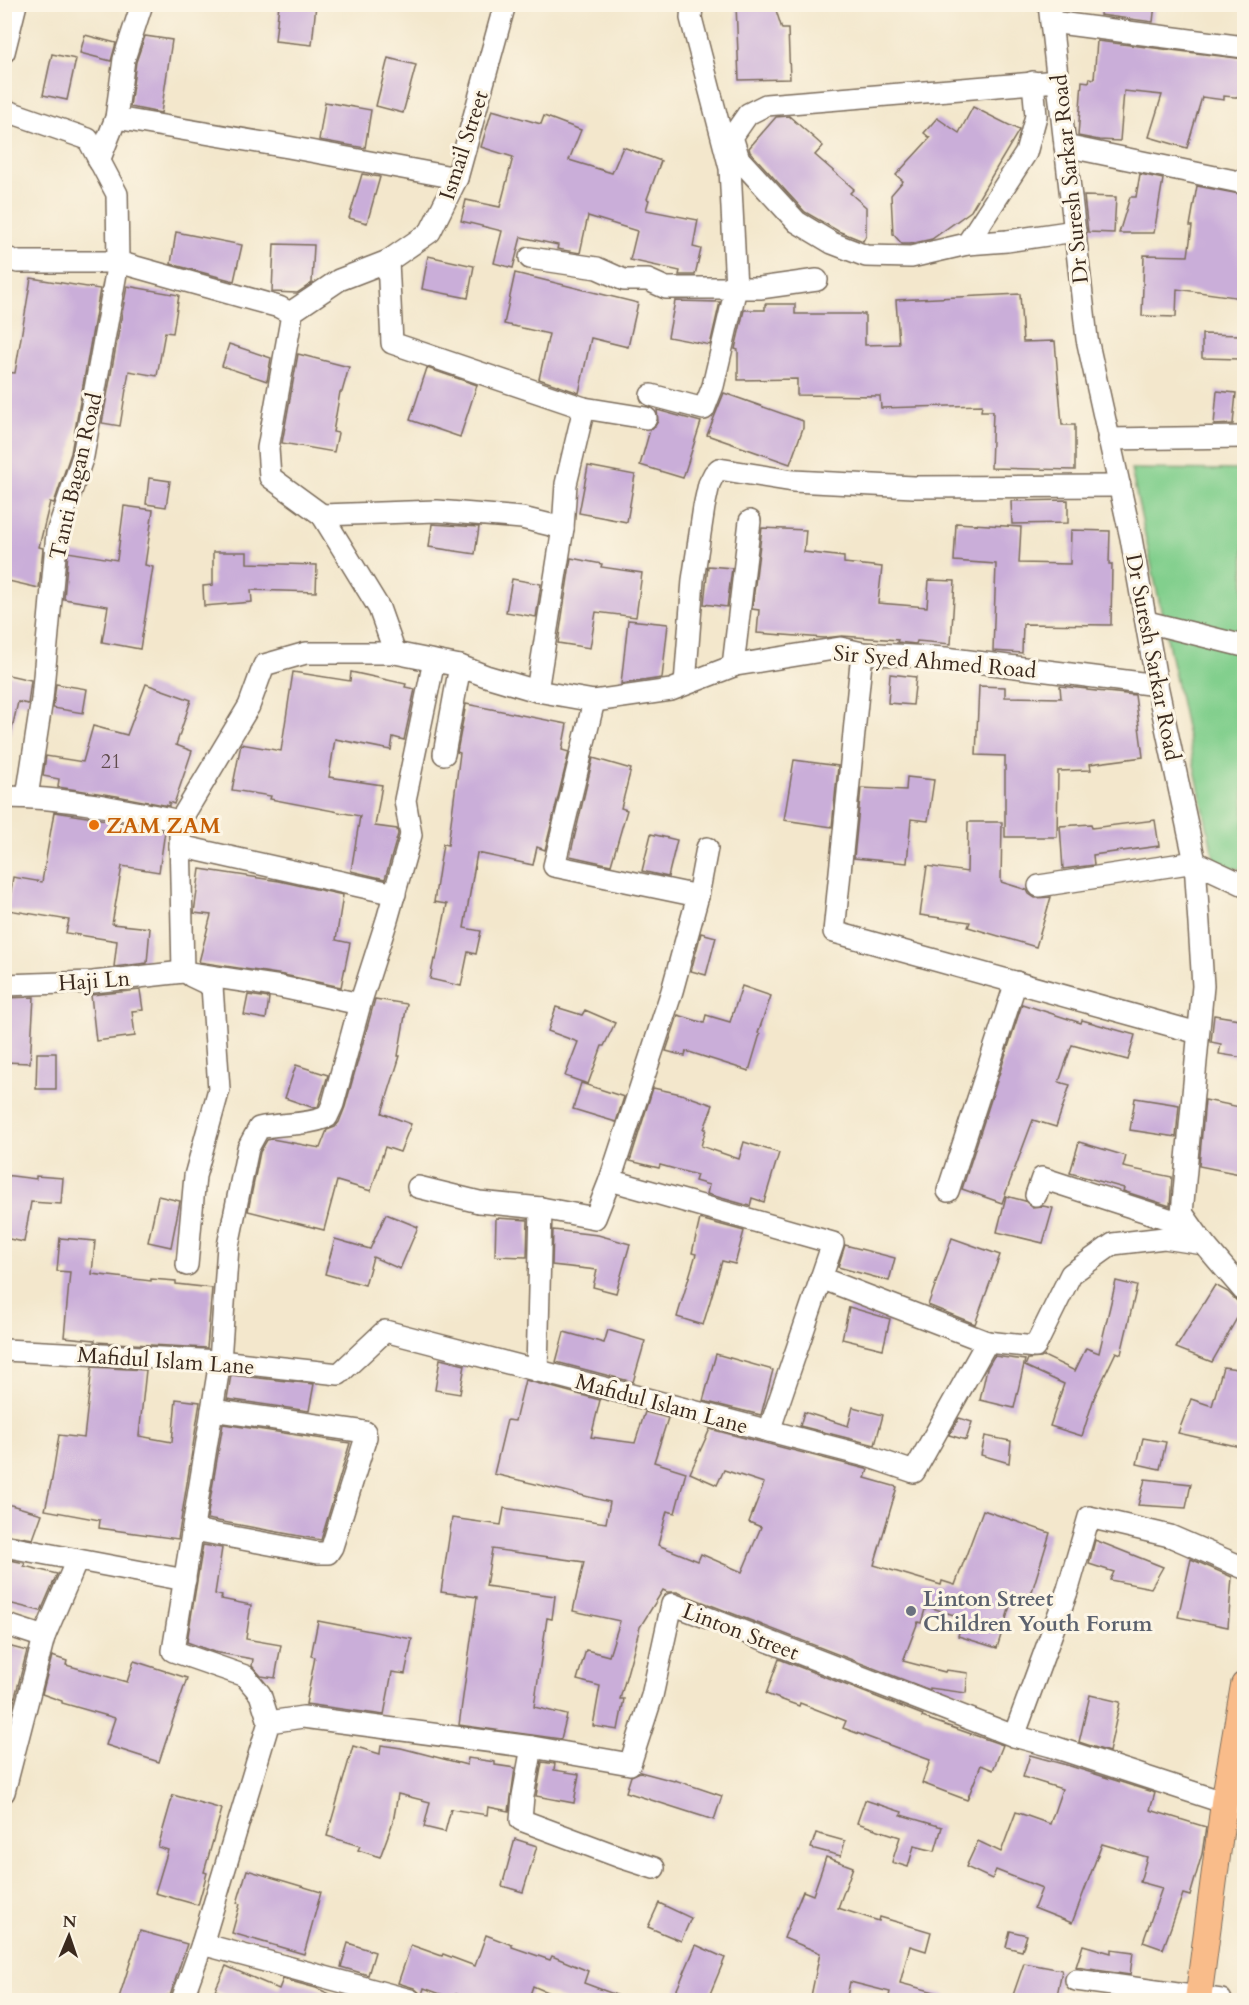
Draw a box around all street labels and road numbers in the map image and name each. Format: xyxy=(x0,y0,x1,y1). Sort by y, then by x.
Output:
street label: Dr Suresh Sarkar Road xyxy=(1044,72,1096,285)
street label: Ismail Street xyxy=(432,87,496,204)
street label: Tanti Bagan Road xyxy=(42,390,110,563)
street label: Dr Suresh Sarkar Road xyxy=(1118,551,1188,764)
street label: Sir Syed Ahmed Road xyxy=(832,638,1038,686)
street label: Haji Ln xyxy=(57,963,132,998)
street label: Mafidul Islam Lane xyxy=(76,1340,256,1382)
street label: Mafidul Islam Lane xyxy=(572,1366,751,1441)
street label: Linton Street xyxy=(678,1596,803,1668)

